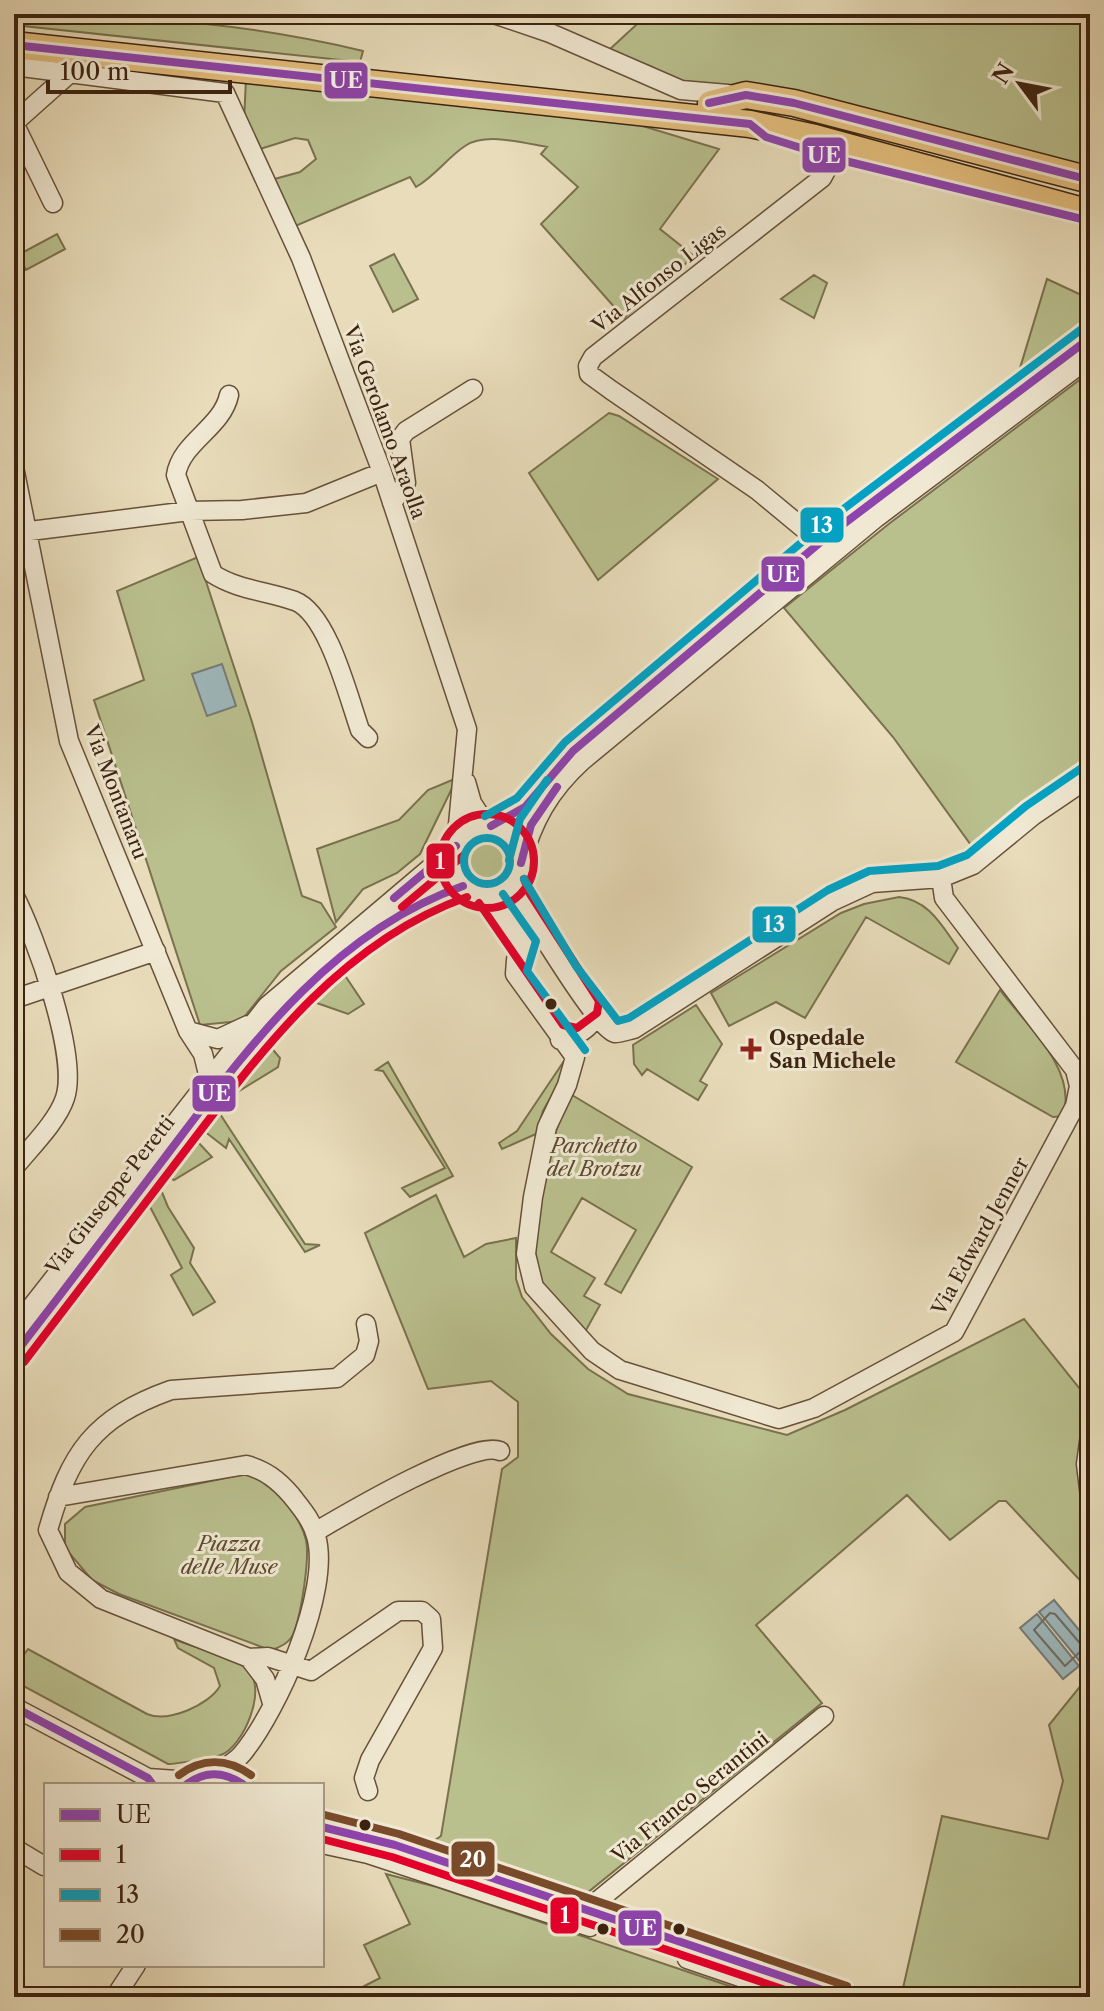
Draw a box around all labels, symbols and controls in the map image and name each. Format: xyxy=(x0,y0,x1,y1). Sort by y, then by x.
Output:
scale bar xyxy=(48,44,230,94)
north arrow xyxy=(980,44,1060,124)
text: 100 m xyxy=(60,57,129,86)
text: N xyxy=(987,58,1020,89)
line badge: UE xyxy=(323,61,369,100)
text: UE xyxy=(329,67,363,94)
line badge: UE xyxy=(801,136,847,174)
text: UE xyxy=(807,142,841,169)
street label: Via Alfonso Ligas xyxy=(587,218,731,338)
street label: Via Gerolamo Araolla xyxy=(338,321,431,522)
line badge: 13 xyxy=(799,506,845,544)
text: 13 xyxy=(811,512,833,539)
line badge: UE xyxy=(760,555,806,593)
text: UE xyxy=(766,561,800,588)
street label: Via Montanaru xyxy=(79,720,153,863)
line badge: 1 xyxy=(425,842,456,880)
text: 1 xyxy=(435,848,445,875)
line badge: 13 xyxy=(751,905,797,944)
text: 13 xyxy=(763,911,785,938)
unlabelled marker xyxy=(543,996,559,1012)
place label: Ospedale San Michele xyxy=(769,1026,896,1073)
marker: Ospedale San Michele xyxy=(740,1038,762,1060)
line badge: UE xyxy=(191,1074,237,1113)
text: UE xyxy=(197,1080,231,1107)
street label: Via Giuseppe Peretti xyxy=(40,1111,180,1280)
park label: Parchetto del Brotzu xyxy=(547,1134,642,1181)
street label: Via Edward Jenner xyxy=(926,1152,1034,1320)
park label: Piazza delle Muse xyxy=(181,1532,279,1579)
street label: Via Franco Serantini xyxy=(606,1726,773,1868)
legend xyxy=(44,1783,324,1967)
text: UE xyxy=(116,1800,151,1829)
unlabelled marker xyxy=(357,1817,373,1833)
text: 1 xyxy=(116,1840,126,1869)
line badge: 20 xyxy=(450,1840,496,1878)
text: 20 xyxy=(459,1846,487,1873)
text: 13 xyxy=(116,1880,139,1909)
line badge: 1 xyxy=(549,1896,580,1935)
text: 1 xyxy=(560,1902,570,1929)
line badge: UE xyxy=(617,1909,663,1947)
text: UE xyxy=(623,1915,657,1942)
text: 20 xyxy=(116,1920,145,1949)
unlabelled marker xyxy=(595,1921,611,1937)
unlabelled marker xyxy=(671,1921,687,1937)

